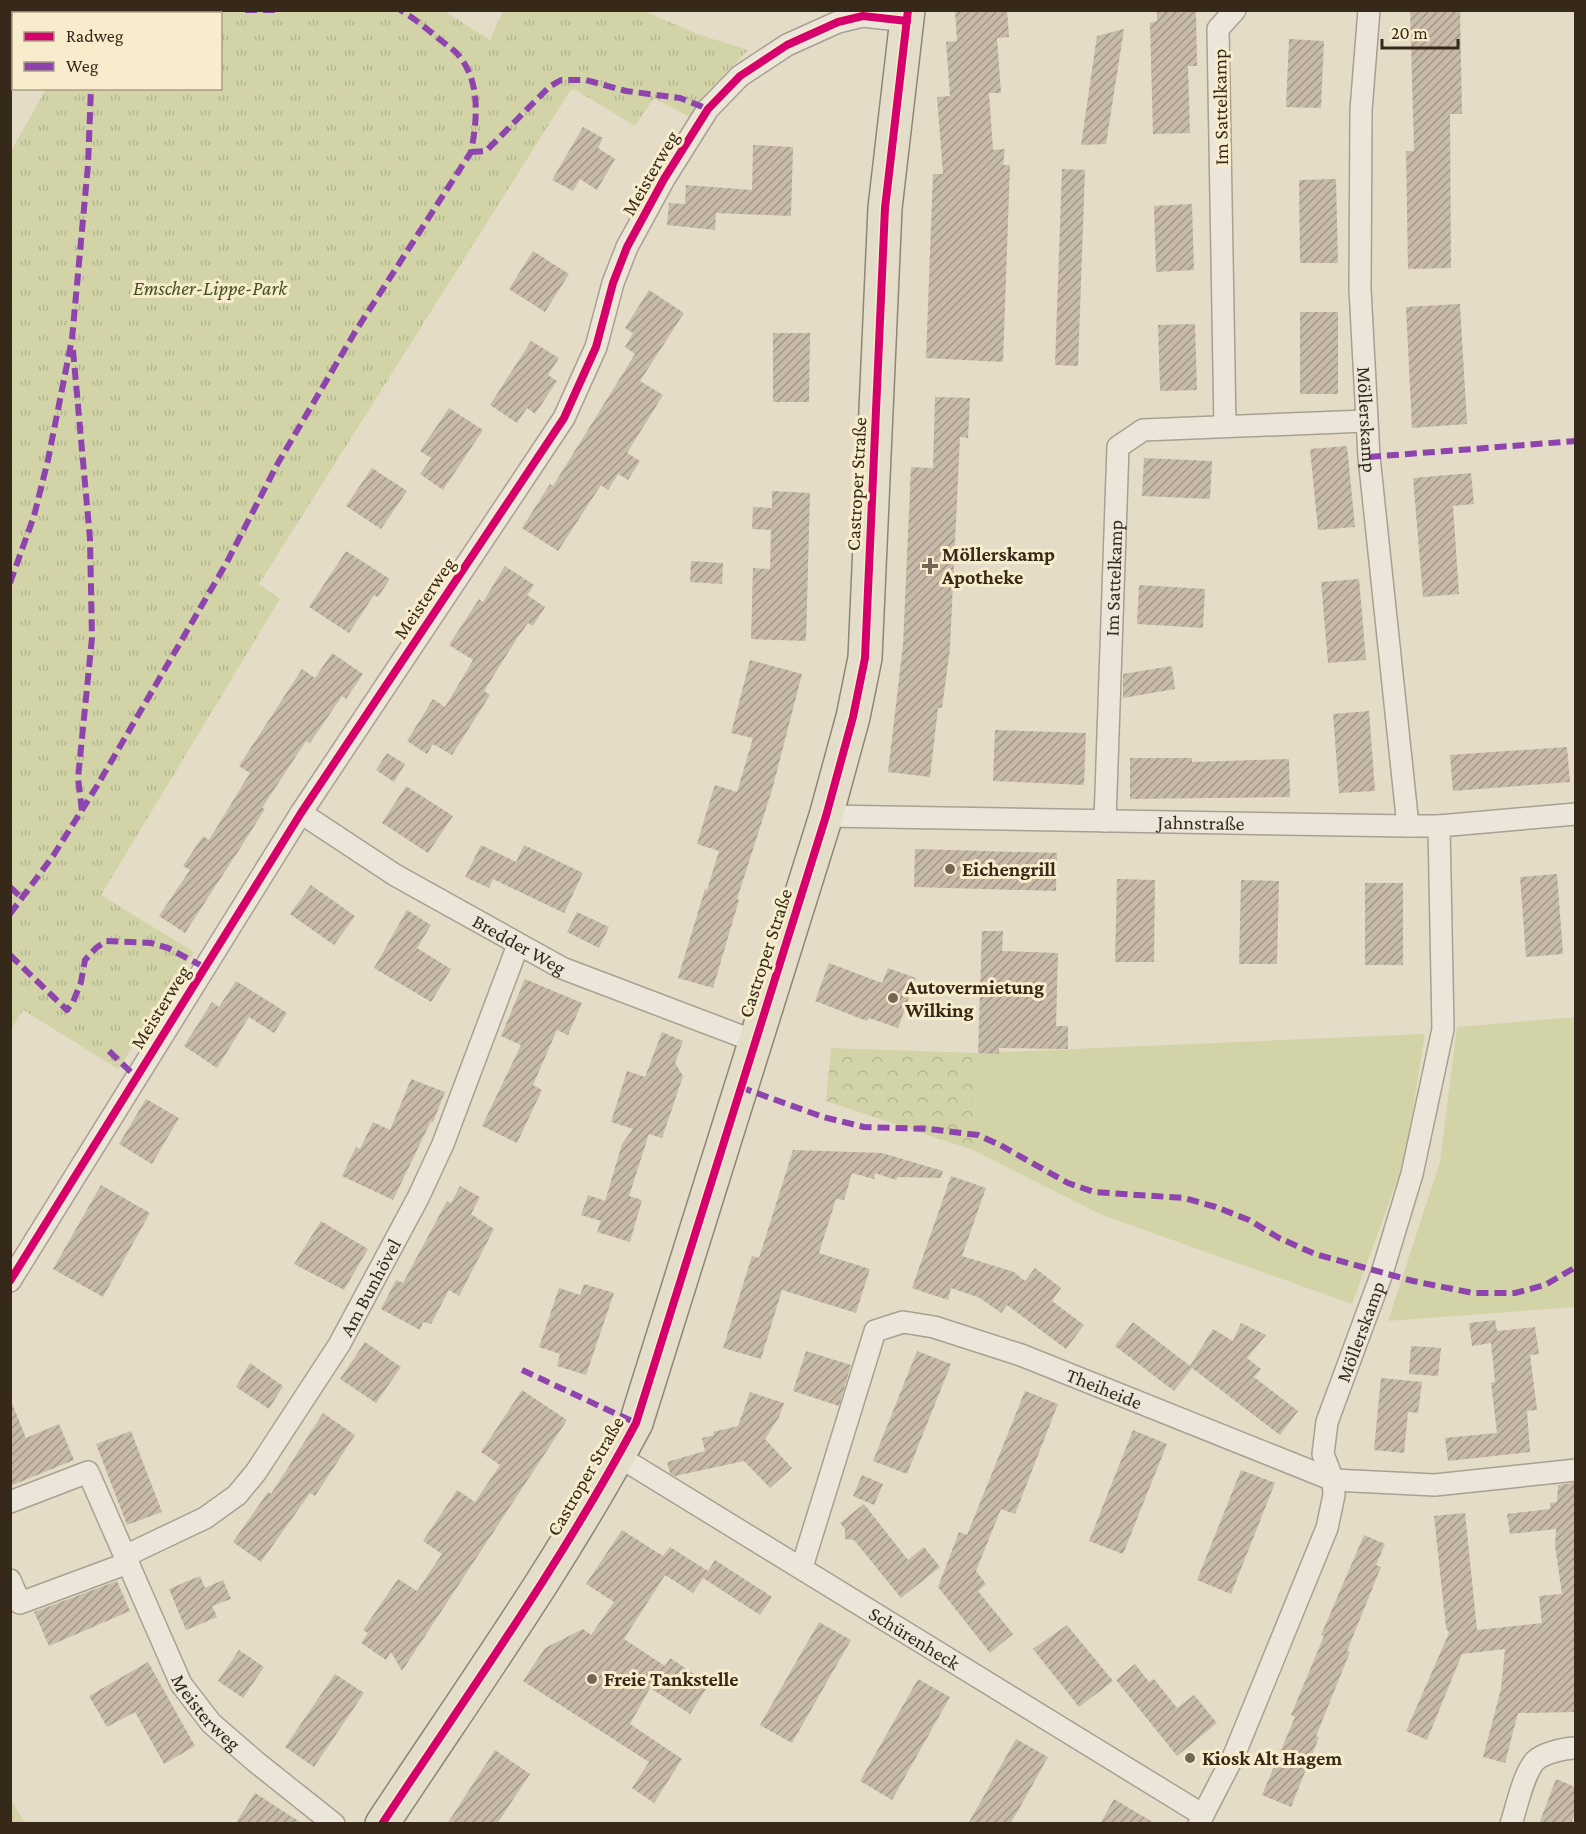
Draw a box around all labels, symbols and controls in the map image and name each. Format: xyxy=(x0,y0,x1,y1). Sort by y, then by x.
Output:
legend xyxy=(12,12,222,90)
scale bar xyxy=(1382,12,1458,50)
text: 20 m xyxy=(1391,23,1428,43)
text: Radweg xyxy=(66,26,124,46)
street label: Im Sattelkamp xyxy=(1208,48,1233,166)
text: Weg xyxy=(66,56,99,76)
street label: Meisterweg xyxy=(617,127,684,220)
park label: Emscher-Lippe-Park xyxy=(133,277,288,300)
street label: Möllerskamp xyxy=(1353,366,1382,474)
street label: Castroper Straße xyxy=(842,416,872,552)
street label: Im Sattelkamp xyxy=(1100,519,1127,637)
place label: Möllerskamp Apotheke xyxy=(941,543,1055,588)
street label: Meisterweg xyxy=(389,553,460,644)
marker: Möllerskamp Apotheke xyxy=(923,559,937,573)
street label: Jahnstraße xyxy=(1155,811,1245,834)
place label: Eichengrill xyxy=(962,858,1056,880)
marker: Eichengrill xyxy=(943,862,957,876)
street label: Castroper Straße xyxy=(734,886,797,1020)
street label: Bredder Weg xyxy=(469,910,570,980)
street label: Meisterweg xyxy=(126,961,195,1053)
place label: Autovermietung Wilking xyxy=(904,976,1044,1021)
marker: Autovermietung Wilking xyxy=(886,991,900,1005)
street label: Am Bunhövel xyxy=(335,1235,405,1340)
street label: Möllerskamp xyxy=(1332,1278,1390,1385)
street label: Theiheide xyxy=(1063,1363,1146,1414)
street label: Castroper Straße xyxy=(542,1412,629,1540)
street label: Schürenheck xyxy=(865,1602,964,1674)
place label: Freie Tankstelle xyxy=(604,1668,739,1690)
street label: Meisterweg xyxy=(167,1671,245,1755)
marker: Freie Tankstelle xyxy=(585,1672,599,1686)
place label: Kiosk Alt Hagem xyxy=(1202,1747,1342,1769)
marker: Kiosk Alt Hagem xyxy=(1183,1751,1197,1765)

